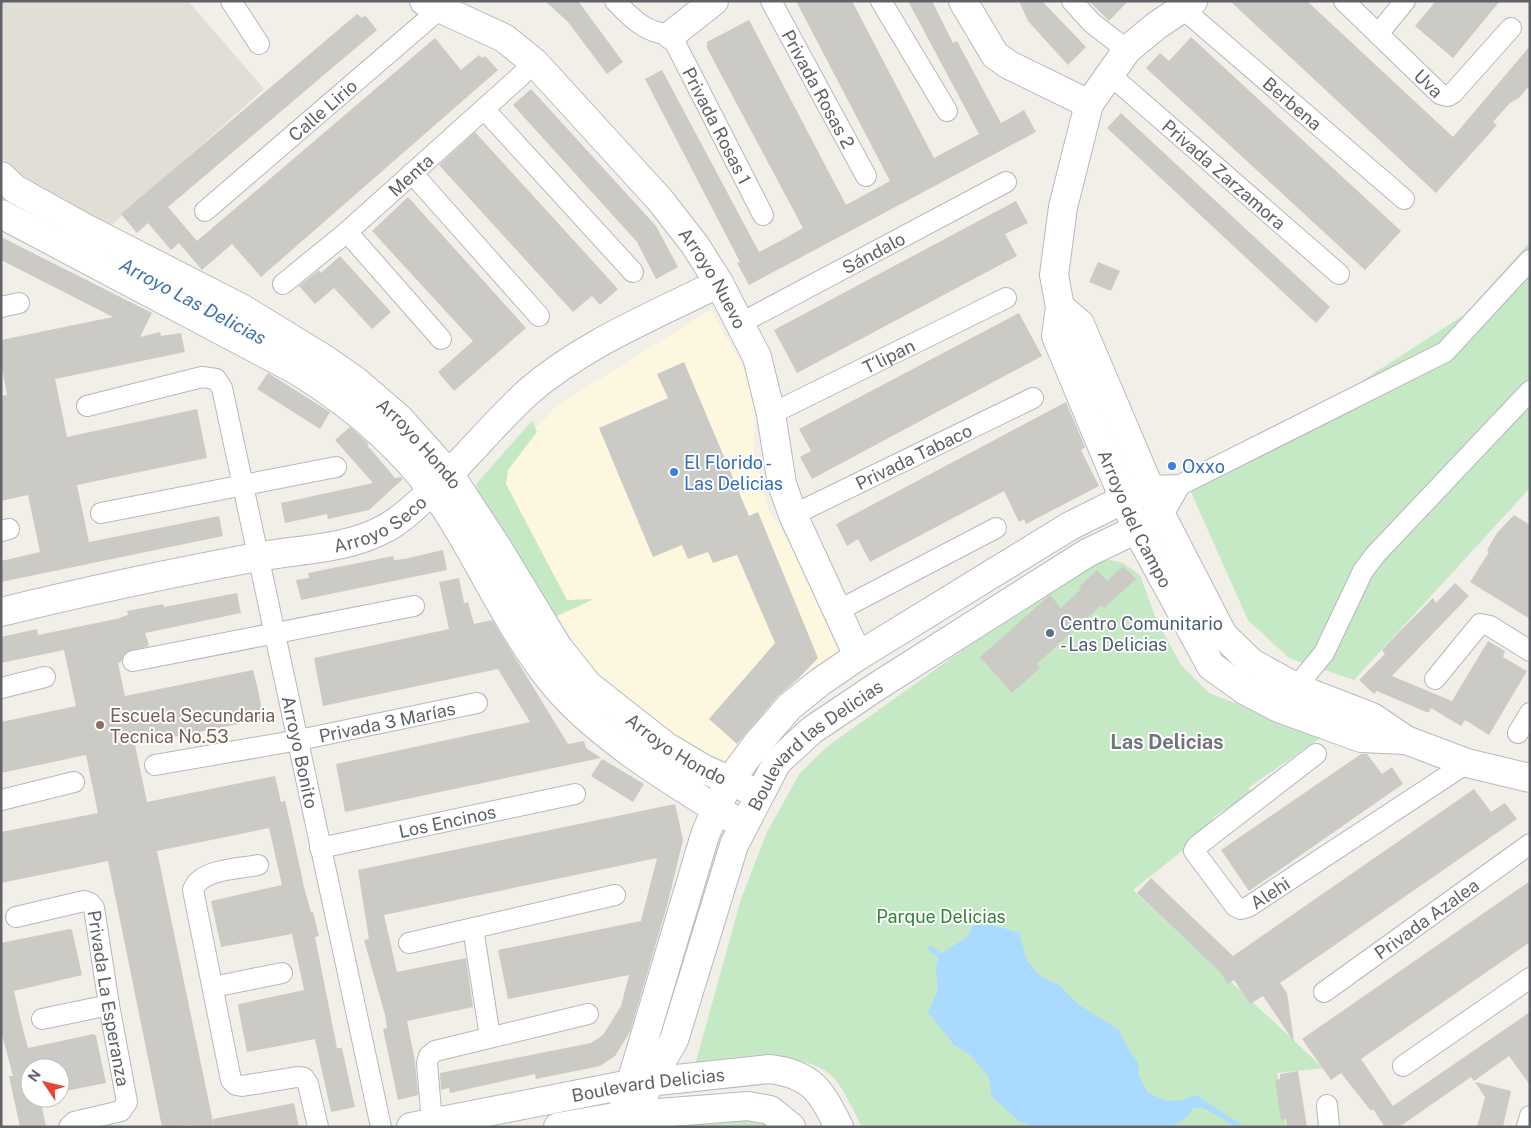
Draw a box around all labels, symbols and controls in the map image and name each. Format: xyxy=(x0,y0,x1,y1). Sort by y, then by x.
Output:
street label: Privada Rosas 2 xyxy=(778,26,859,152)
street label: Privada Rosas 1 xyxy=(679,63,756,188)
street label: Uva xyxy=(1410,65,1447,102)
street label: Berbena xyxy=(1259,72,1326,134)
street label: Calle Lirio xyxy=(284,75,361,145)
street label: Privada Zarzamora xyxy=(1158,115,1290,233)
street label: Menta xyxy=(384,149,437,200)
street label: Arroyo Nuevo xyxy=(675,223,751,332)
street label: Sándalo xyxy=(838,227,908,278)
water label: Arroyo Las Delicias xyxy=(116,253,270,349)
street label: T´lipan xyxy=(859,334,918,378)
street label: Arroyo Hondo xyxy=(373,393,466,492)
street label: Privada Tabaco xyxy=(852,419,975,494)
street label: Arroyo del Campo xyxy=(1094,446,1177,591)
place label: El Florido - Las Delicias xyxy=(684,452,783,494)
place label: Oxxo xyxy=(1182,456,1225,477)
marker: Oxxo xyxy=(1166,460,1178,472)
marker: El Florido - Las Delicias xyxy=(668,466,680,478)
street label: Arroyo Seco xyxy=(332,491,430,556)
place label: Centro Comunitario - Las Delicias xyxy=(1060,613,1223,655)
marker: Centro Comunitario - Las Delicias xyxy=(1044,627,1056,639)
street label: Boulevard las Delicias xyxy=(743,675,886,814)
street label: Arroyo Bonito xyxy=(278,694,323,810)
street label: Privada 3 Marías xyxy=(317,697,457,746)
place label: Escuela Secundaria Tecnica No.53 xyxy=(110,705,275,747)
street label: Arroyo Hondo xyxy=(622,709,730,788)
marker: Escuela Secundaria Tecnica No.53 xyxy=(94,719,106,731)
district label: Las Delicias xyxy=(1110,730,1224,754)
street label: Los Encinos xyxy=(397,801,498,842)
street label: Alehi xyxy=(1246,872,1294,913)
street label: Privada Azalea xyxy=(1370,874,1483,963)
park label: Parque Delicias xyxy=(876,906,1006,927)
street label: Privada La Esperanza xyxy=(84,909,134,1088)
north arrow xyxy=(20,1058,70,1108)
street label: Boulevard Delicias xyxy=(570,1063,726,1106)
text: N xyxy=(25,1066,44,1085)

